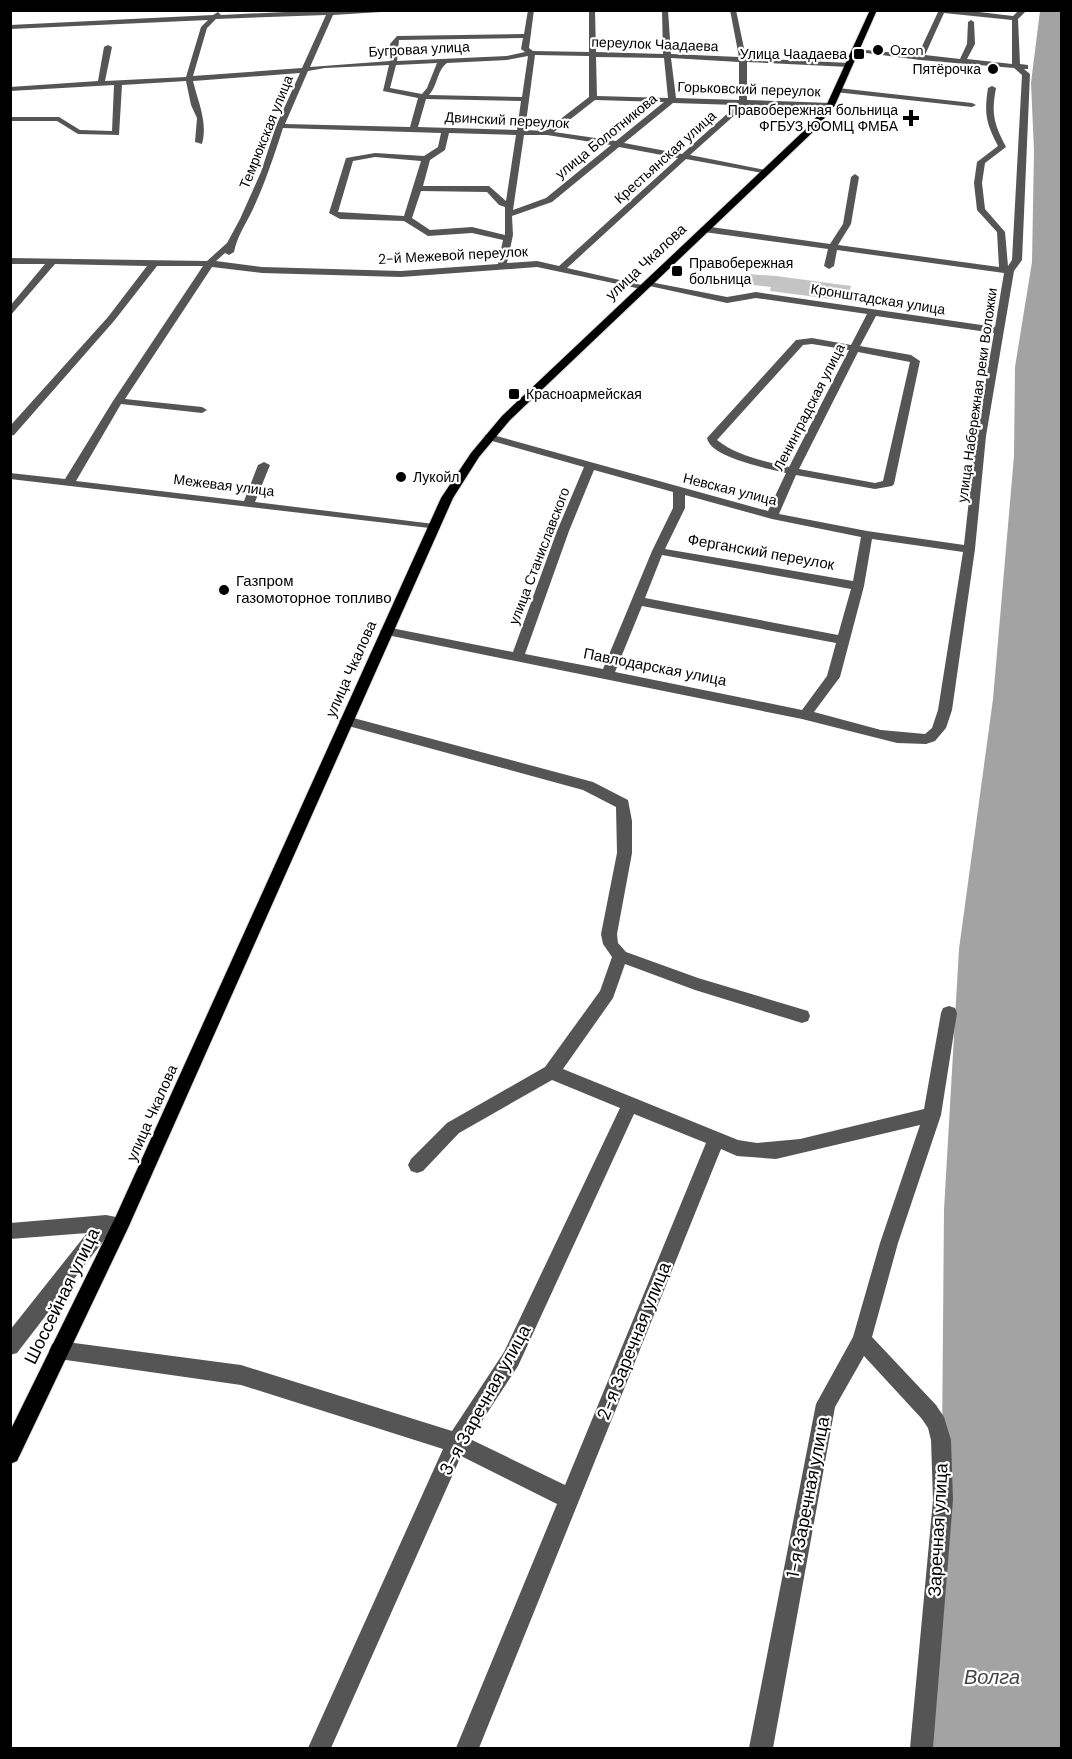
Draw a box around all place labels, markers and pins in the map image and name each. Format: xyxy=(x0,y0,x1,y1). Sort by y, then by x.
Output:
place label: Ozon xyxy=(890,41,924,59)
marker: Ozon xyxy=(871,43,885,57)
place label: Улица Чаадаева xyxy=(740,45,847,63)
marker: Улица Чаадаева xyxy=(852,47,866,61)
place label: Пятёрочка xyxy=(912,60,981,78)
marker: Пятёрочка xyxy=(986,62,1000,76)
place label: Правобережная больница ФГБУЗ ЮОМЦ ФМБА xyxy=(728,101,899,135)
marker: Правобережная больница ФГБУЗ ЮОМЦ ФМБА xyxy=(902,109,920,127)
place label: Правобережная больница xyxy=(689,254,793,288)
marker: Правобережная больница xyxy=(670,264,684,278)
place label: Красноармейская xyxy=(526,385,642,403)
marker: Красноармейская xyxy=(507,387,521,401)
place label: Лукойл xyxy=(413,468,459,486)
marker: Лукойл xyxy=(394,470,408,484)
place label: Газпром газомоторное топливо xyxy=(236,571,391,608)
marker: Газпром газомоторное топливо xyxy=(217,583,231,597)

